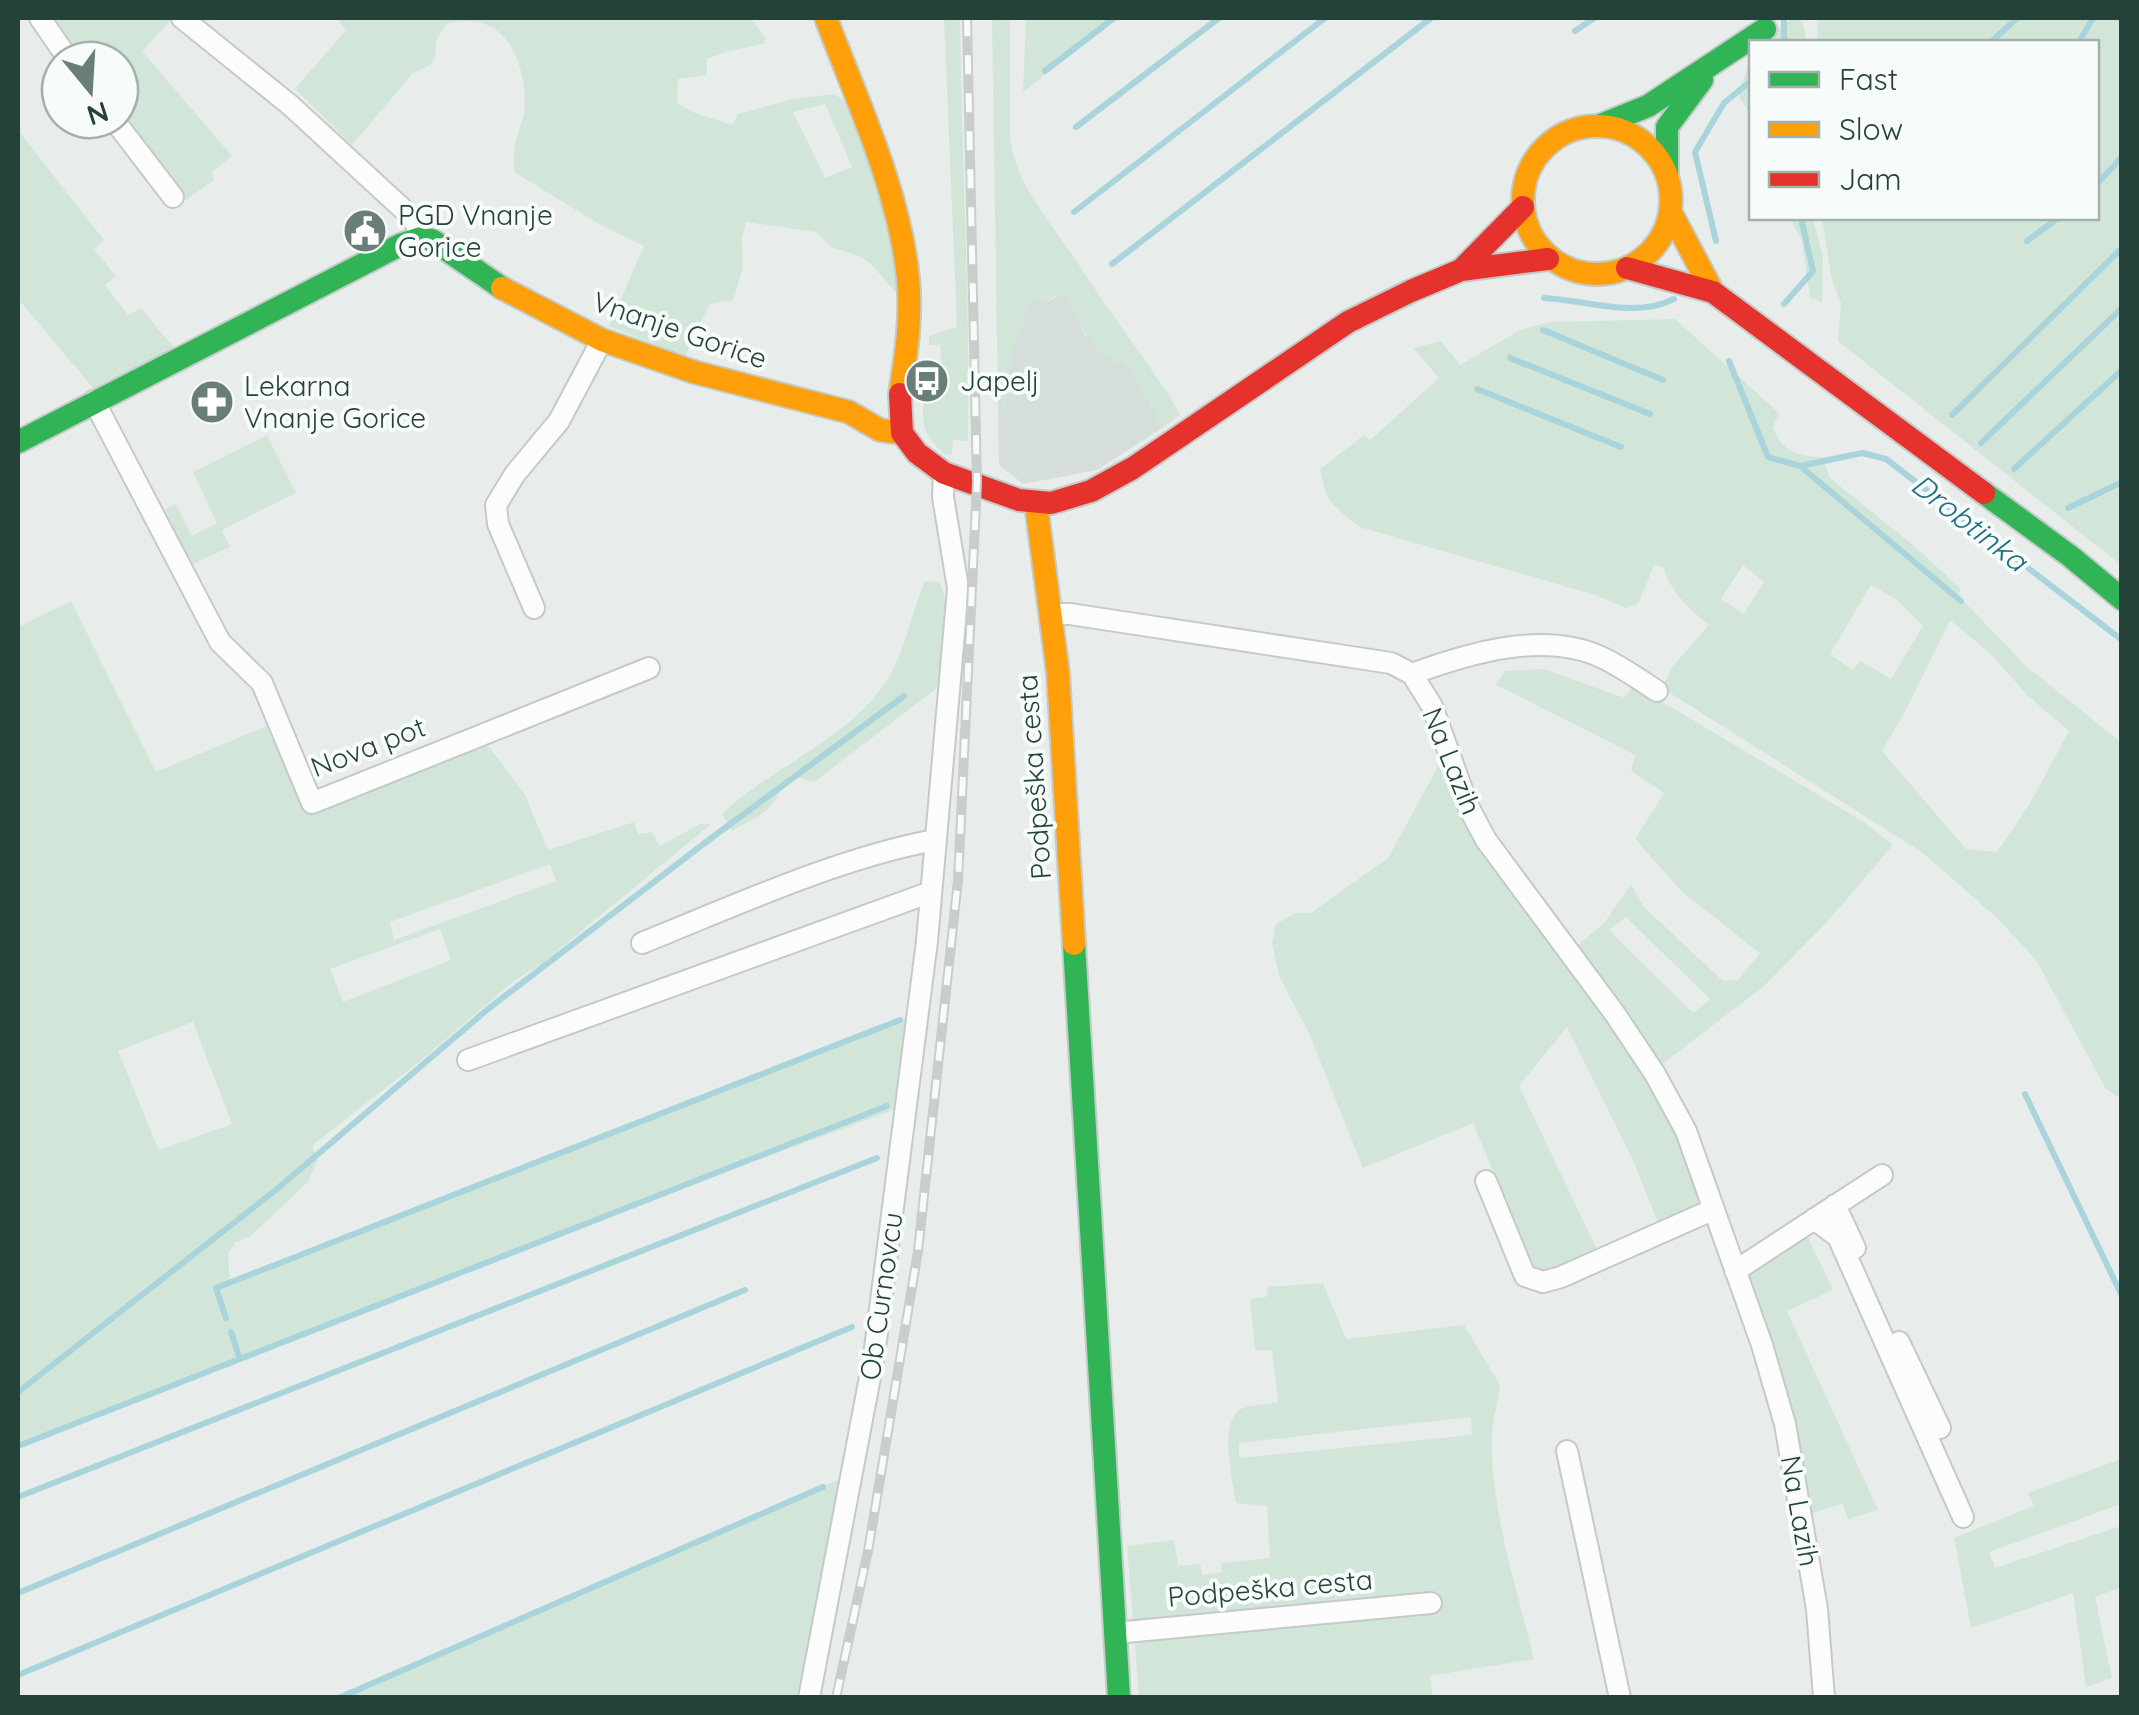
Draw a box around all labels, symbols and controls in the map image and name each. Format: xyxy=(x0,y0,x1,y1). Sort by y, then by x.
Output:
north arrow xyxy=(40,40,140,140)
legend xyxy=(1749,40,2099,220)
text: Fast xyxy=(1839,60,1898,98)
text: N xyxy=(83,94,113,134)
text: Slow xyxy=(1839,110,1903,148)
text: Jam xyxy=(1839,160,1902,198)
place label: PGD Vnanje Gorice xyxy=(398,197,553,264)
public building icon: PGD Vnanje Gorice xyxy=(342,208,388,254)
street label: Vnanje Gorice xyxy=(588,283,772,376)
bus stop icon: Japelj xyxy=(904,358,950,404)
place label: Japelj xyxy=(960,363,1039,398)
place label: Lekarna Vnanje Gorice xyxy=(244,368,426,435)
pharmacy icon: Lekarna Vnanje Gorice xyxy=(189,379,235,425)
water label: Drobtinka xyxy=(1904,465,2037,580)
street label: Podpeška cesta xyxy=(1009,673,1058,881)
street label: Na Lazih xyxy=(1415,702,1490,819)
street label: Nova pot xyxy=(306,709,430,784)
street label: Ob Curnovcu xyxy=(851,1210,910,1382)
street label: Na Lazih xyxy=(1774,1453,1827,1569)
street label: Podpeška cesta xyxy=(1166,1561,1374,1614)

